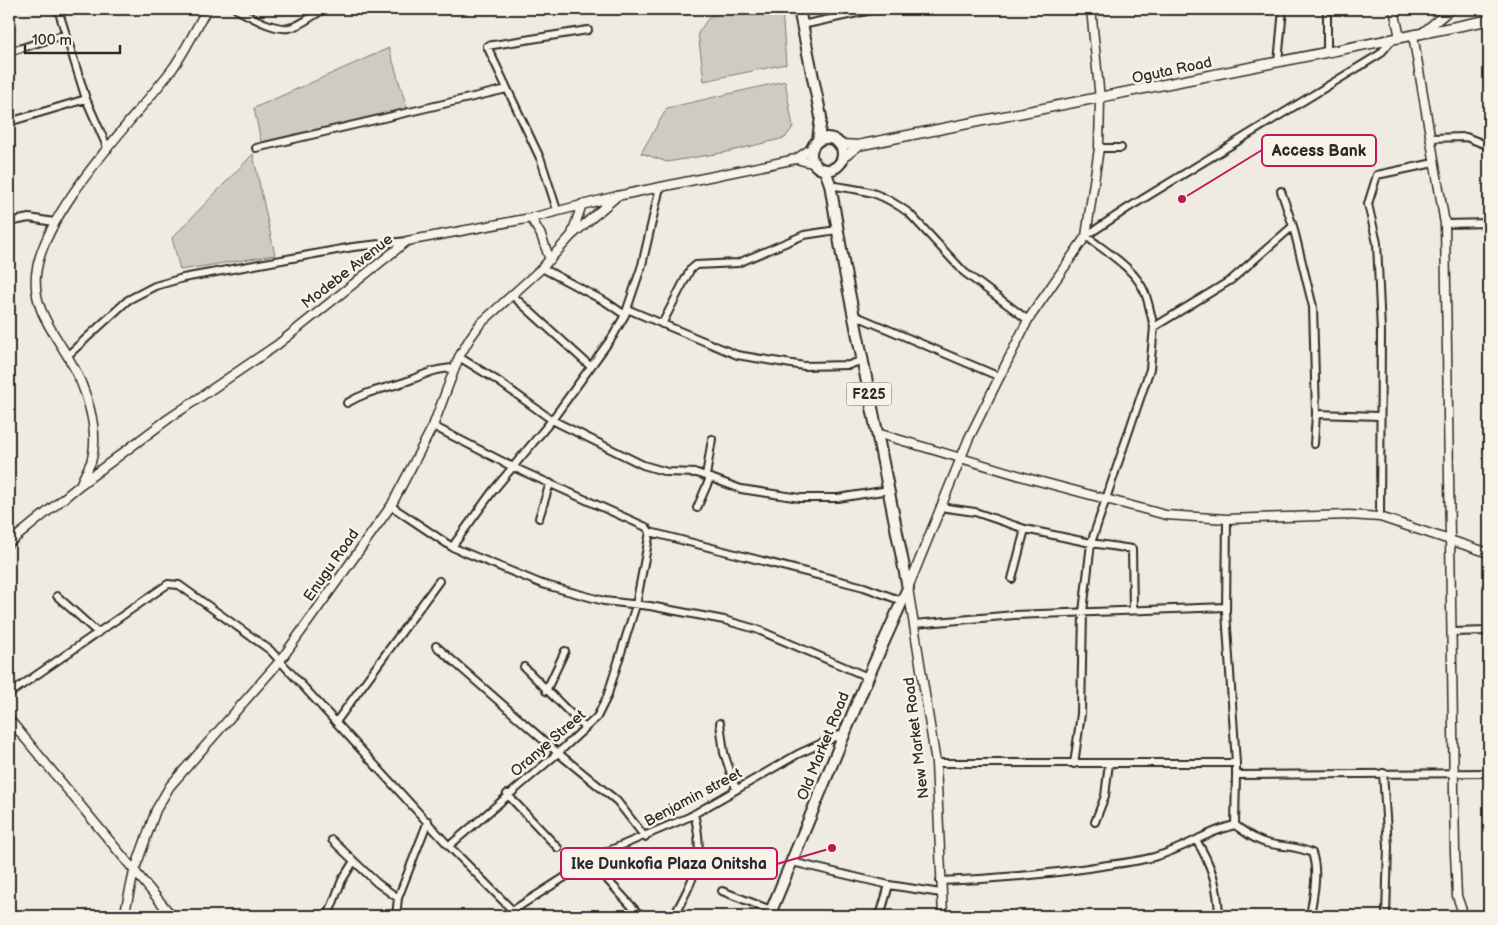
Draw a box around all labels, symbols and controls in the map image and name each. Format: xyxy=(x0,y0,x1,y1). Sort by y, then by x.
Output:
scale bar xyxy=(25,22,120,54)
text: 100 m xyxy=(32,31,72,50)
street label: Oguta Road xyxy=(1130,53,1214,88)
callout: Access Bank xyxy=(1262,135,1376,166)
text: Access Bank xyxy=(1271,142,1367,161)
street label: Modebe Avenue xyxy=(298,230,397,313)
road number: F225 xyxy=(846,382,892,406)
street label: Enugu Road xyxy=(300,525,363,605)
street label: New Market Road xyxy=(900,676,933,800)
street label: Old Market Road xyxy=(793,689,854,803)
street label: Oranye Street xyxy=(507,705,590,781)
street label: Benjamin street xyxy=(641,764,746,831)
callout: Ike Dunkofia Plaza Onitsha xyxy=(561,848,777,879)
text: Ike Dunkofia Plaza Onitsha xyxy=(571,855,767,874)

